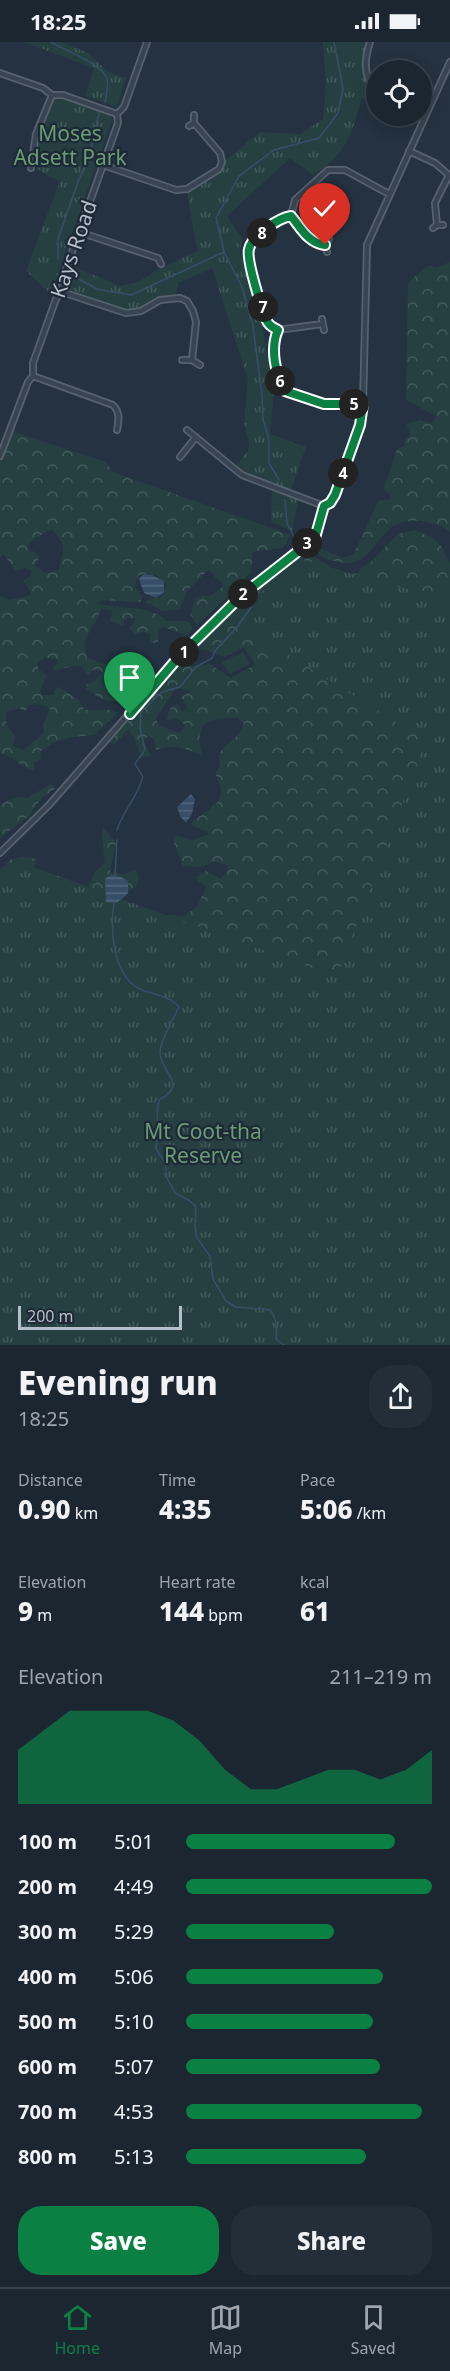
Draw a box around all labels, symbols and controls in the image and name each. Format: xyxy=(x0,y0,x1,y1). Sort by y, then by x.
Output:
text: 18:25 xyxy=(30,6,87,36)
map controls xyxy=(366,60,432,126)
button: locate xyxy=(366,60,432,126)
park label: Moses Adsett Park xyxy=(13,119,127,171)
pin xyxy=(299,183,350,245)
icon: check xyxy=(308,192,341,225)
street label: Kays Road xyxy=(43,196,103,302)
pin: 8 xyxy=(247,218,277,248)
text: 8 xyxy=(257,222,267,244)
pin: 7 xyxy=(248,292,278,322)
text: 7 xyxy=(258,296,268,318)
pin: 6 xyxy=(265,366,295,396)
text: 6 xyxy=(275,370,285,392)
pin: 5 xyxy=(339,389,369,419)
text: 5 xyxy=(349,393,359,415)
pin: 4 xyxy=(328,458,358,488)
text: 4 xyxy=(338,462,348,484)
pin: 3 xyxy=(292,528,322,558)
text: 3 xyxy=(302,532,312,554)
pin: 2 xyxy=(228,579,258,609)
text: 2 xyxy=(238,583,248,605)
pin: 1 xyxy=(169,637,199,667)
text: 1 xyxy=(179,641,189,663)
pin xyxy=(104,652,155,714)
icon: arrive xyxy=(113,661,146,694)
park label: Mt Coot-tha Reserve xyxy=(144,1117,262,1169)
scale bar xyxy=(18,1303,182,1330)
text: 200 m xyxy=(27,1305,74,1327)
text: Evening run xyxy=(18,1360,218,1405)
button: share xyxy=(369,1365,432,1428)
text: 18:25 xyxy=(18,1405,69,1432)
text: Distance xyxy=(18,1469,83,1491)
text: Time xyxy=(159,1469,196,1491)
text: Pace xyxy=(300,1469,335,1491)
text: 0.90 xyxy=(18,1491,71,1527)
text: 4:35 xyxy=(159,1491,212,1527)
text: 5:06 xyxy=(300,1491,353,1527)
text: km xyxy=(71,1502,98,1524)
text: /km xyxy=(353,1502,386,1524)
text: Elevation xyxy=(18,1571,86,1593)
text: Heart rate xyxy=(159,1571,235,1593)
text: kcal xyxy=(300,1571,329,1593)
text: 9 xyxy=(18,1593,33,1629)
text: 144 xyxy=(159,1593,204,1629)
text: 61 xyxy=(300,1593,330,1629)
text: m xyxy=(33,1604,52,1626)
text: bpm xyxy=(204,1604,243,1626)
text: Elevation xyxy=(18,1663,103,1690)
text: 211–219 m xyxy=(329,1663,432,1690)
text: 100 m xyxy=(18,1828,77,1855)
text: 5:01 xyxy=(114,1828,154,1855)
text: 200 m xyxy=(18,1873,77,1900)
text: 4:49 xyxy=(114,1873,154,1900)
text: 300 m xyxy=(18,1918,77,1945)
text: 5:29 xyxy=(114,1918,154,1945)
text: 400 m xyxy=(18,1963,77,1990)
text: 5:06 xyxy=(114,1963,154,1990)
text: 500 m xyxy=(18,2008,77,2035)
text: 5:10 xyxy=(114,2008,154,2035)
text: 600 m xyxy=(18,2053,77,2080)
text: 5:07 xyxy=(114,2053,154,2080)
text: 700 m xyxy=(18,2098,77,2125)
text: 4:53 xyxy=(114,2098,154,2125)
text: 800 m xyxy=(18,2143,77,2170)
text: 5:13 xyxy=(114,2143,154,2170)
button: Save xyxy=(18,2206,219,2275)
button: Share xyxy=(231,2206,432,2275)
tab: Home xyxy=(54,2301,100,2359)
tab: Map xyxy=(209,2301,242,2359)
tab: Saved xyxy=(351,2301,396,2359)

